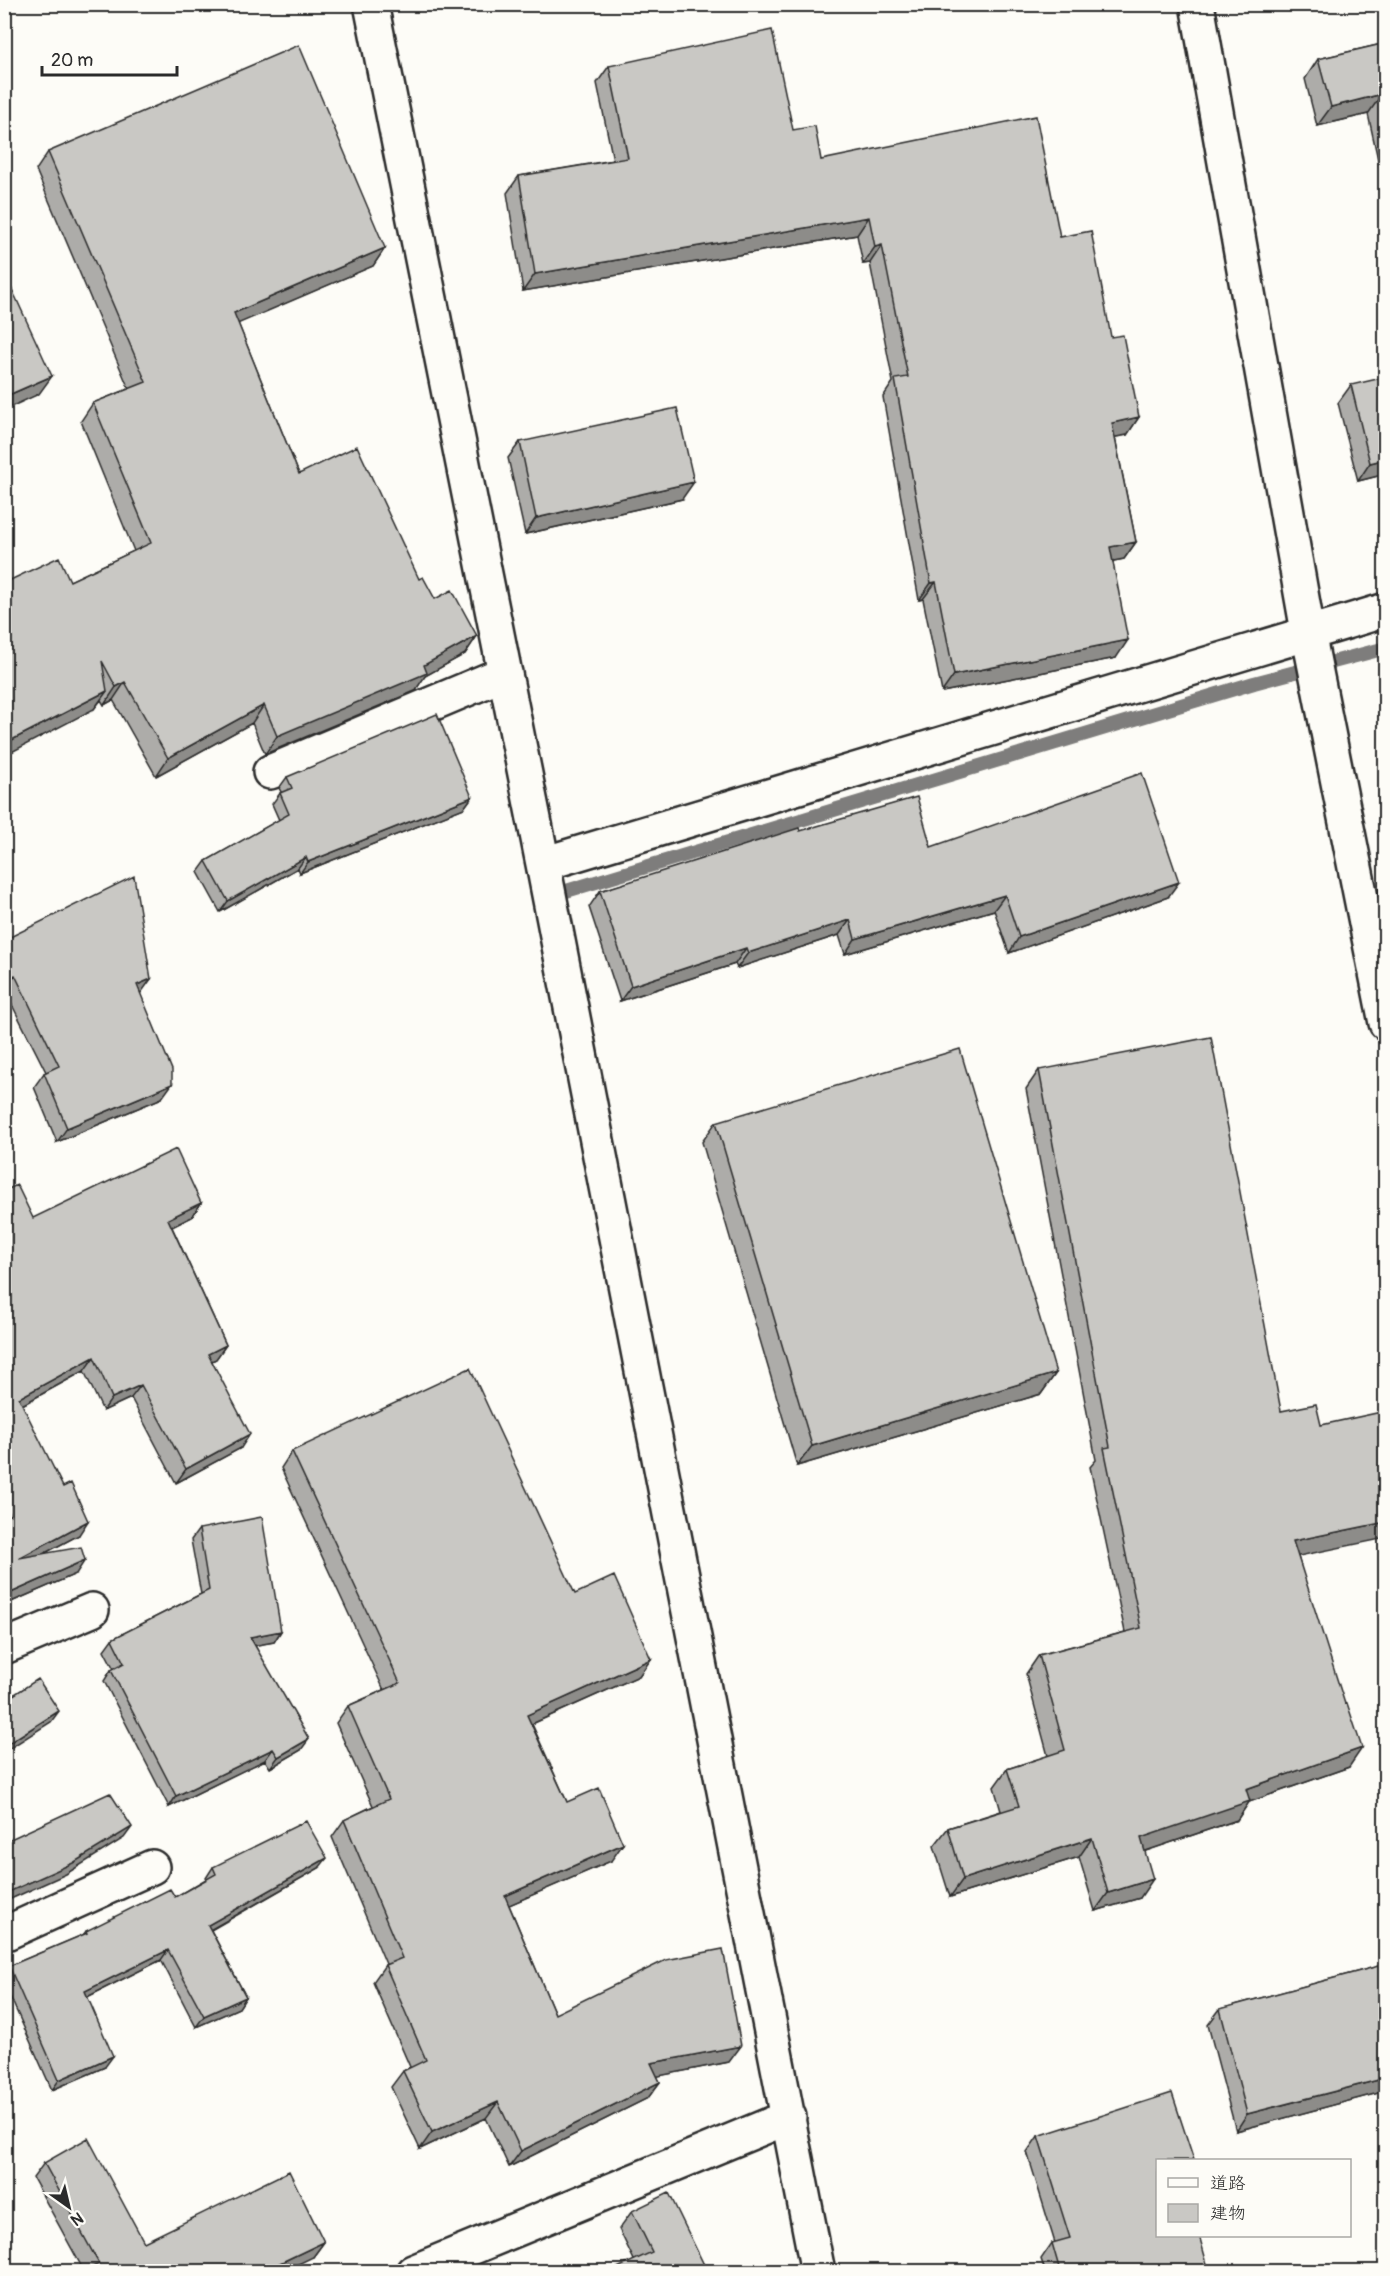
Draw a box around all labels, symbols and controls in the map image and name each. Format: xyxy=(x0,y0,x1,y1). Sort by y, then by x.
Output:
scale bar xyxy=(42,39,177,77)
text: 20 m xyxy=(51,49,93,72)
legend xyxy=(1156,2159,1351,2237)
text: 道路 xyxy=(1210,2172,1246,2195)
north arrow xyxy=(39,2177,99,2237)
text: 建物 xyxy=(1210,2202,1246,2225)
text: N xyxy=(67,2207,87,2230)

